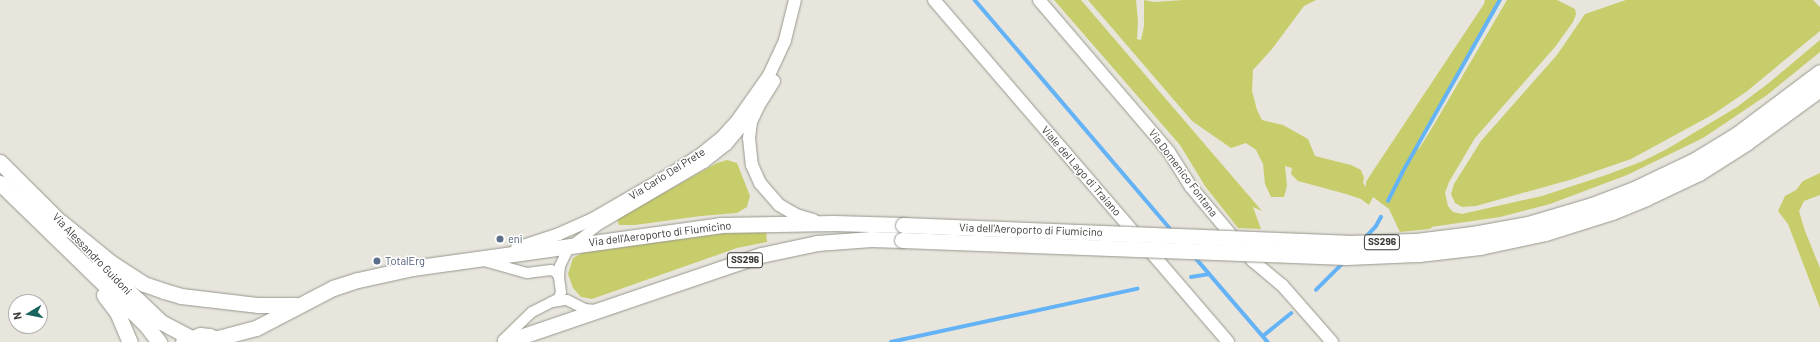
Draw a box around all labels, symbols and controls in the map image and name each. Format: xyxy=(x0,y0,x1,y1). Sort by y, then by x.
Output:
street label: Viale del Lago di Traiano xyxy=(1038,123,1124,219)
street label: Via Domenico Fontana xyxy=(1146,127,1220,219)
street label: Via Carlo Del Prete xyxy=(626,145,708,203)
street label: Via Alessandro Guidoni xyxy=(50,210,134,298)
street label: Via dell'Aeroporto di Fiumicino xyxy=(588,219,732,249)
street label: Via dell'Aeroporto di Fiumicino xyxy=(959,221,1103,239)
place label: eni xyxy=(508,232,523,246)
marker: eni xyxy=(495,234,505,244)
road number: SS296 xyxy=(1363,234,1401,250)
road number: SS296 xyxy=(726,252,764,268)
place label: TotalErg xyxy=(385,254,425,268)
marker: TotalErg xyxy=(372,256,382,266)
north arrow xyxy=(8,294,48,334)
text: N xyxy=(10,311,24,321)

